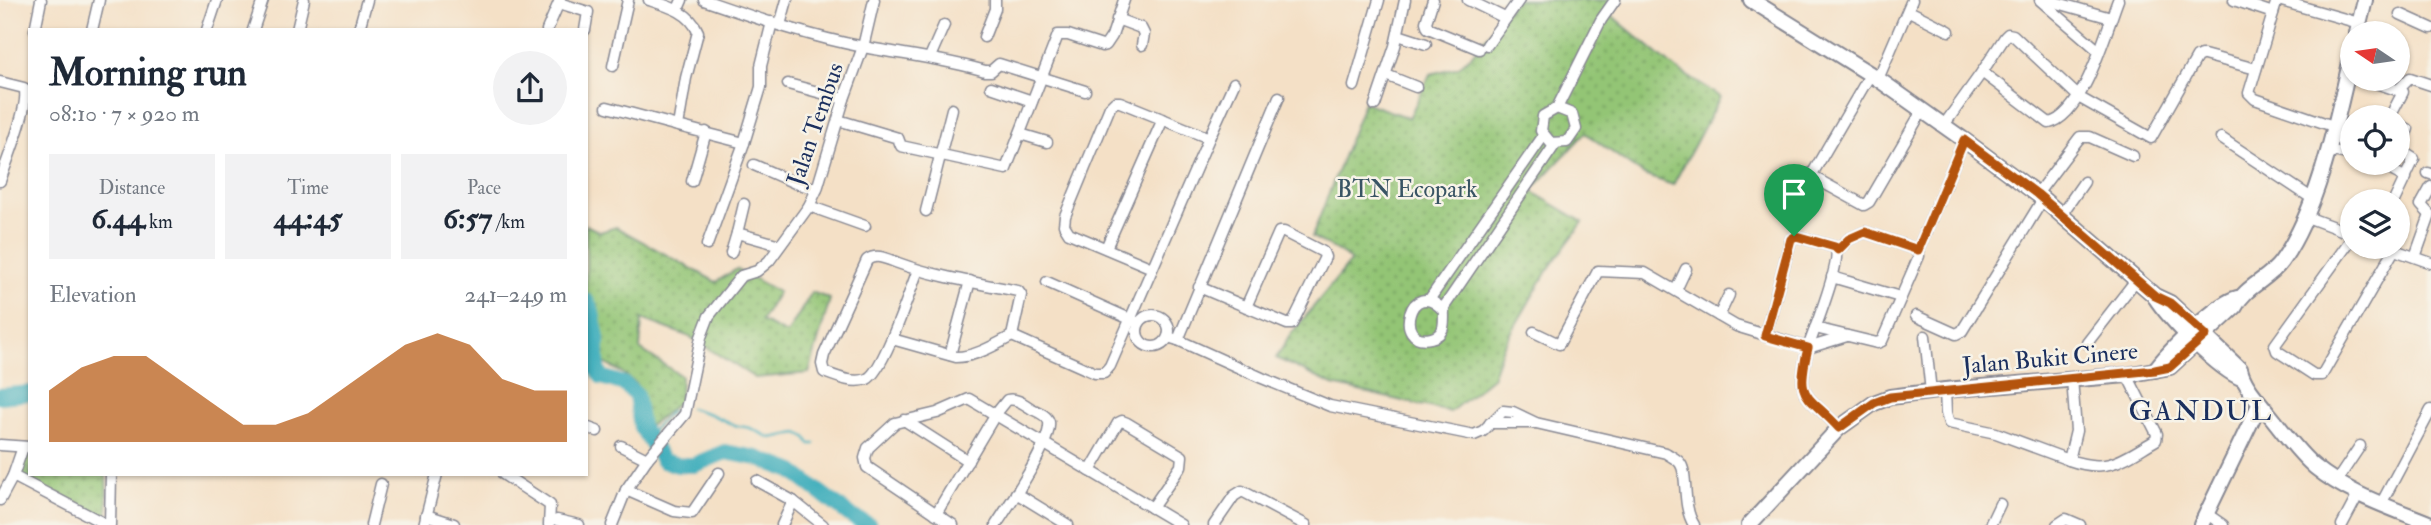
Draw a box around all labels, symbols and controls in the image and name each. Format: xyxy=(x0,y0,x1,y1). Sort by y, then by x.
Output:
north arrow xyxy=(2340,21,2410,91)
map controls xyxy=(2340,21,2410,259)
text: Morning run xyxy=(49,49,247,97)
button: share xyxy=(493,51,567,125)
street label: Jalan Tembus xyxy=(780,59,851,191)
text: 08:10 · 7 × 920 m xyxy=(49,99,200,128)
button: locate xyxy=(2340,105,2410,175)
pin xyxy=(1764,164,1824,236)
park label: BTN Ecopark xyxy=(1337,174,1478,205)
icon: arrive xyxy=(1775,175,1813,213)
text: Distance xyxy=(99,176,165,200)
text: Time xyxy=(287,176,329,200)
text: Pace xyxy=(467,176,501,200)
button: layers xyxy=(2340,189,2410,259)
text: 6.44 xyxy=(91,200,145,237)
text: 44:45 xyxy=(273,200,343,237)
text: 6:57 xyxy=(443,200,492,237)
text: km xyxy=(145,210,173,234)
text: /km xyxy=(492,210,525,234)
text: Elevation xyxy=(49,280,137,309)
text: 241–249 m xyxy=(465,280,567,309)
street label: Jalan Bukit Cinere xyxy=(1960,335,2139,382)
district label: GANDUL xyxy=(2129,394,2273,429)

